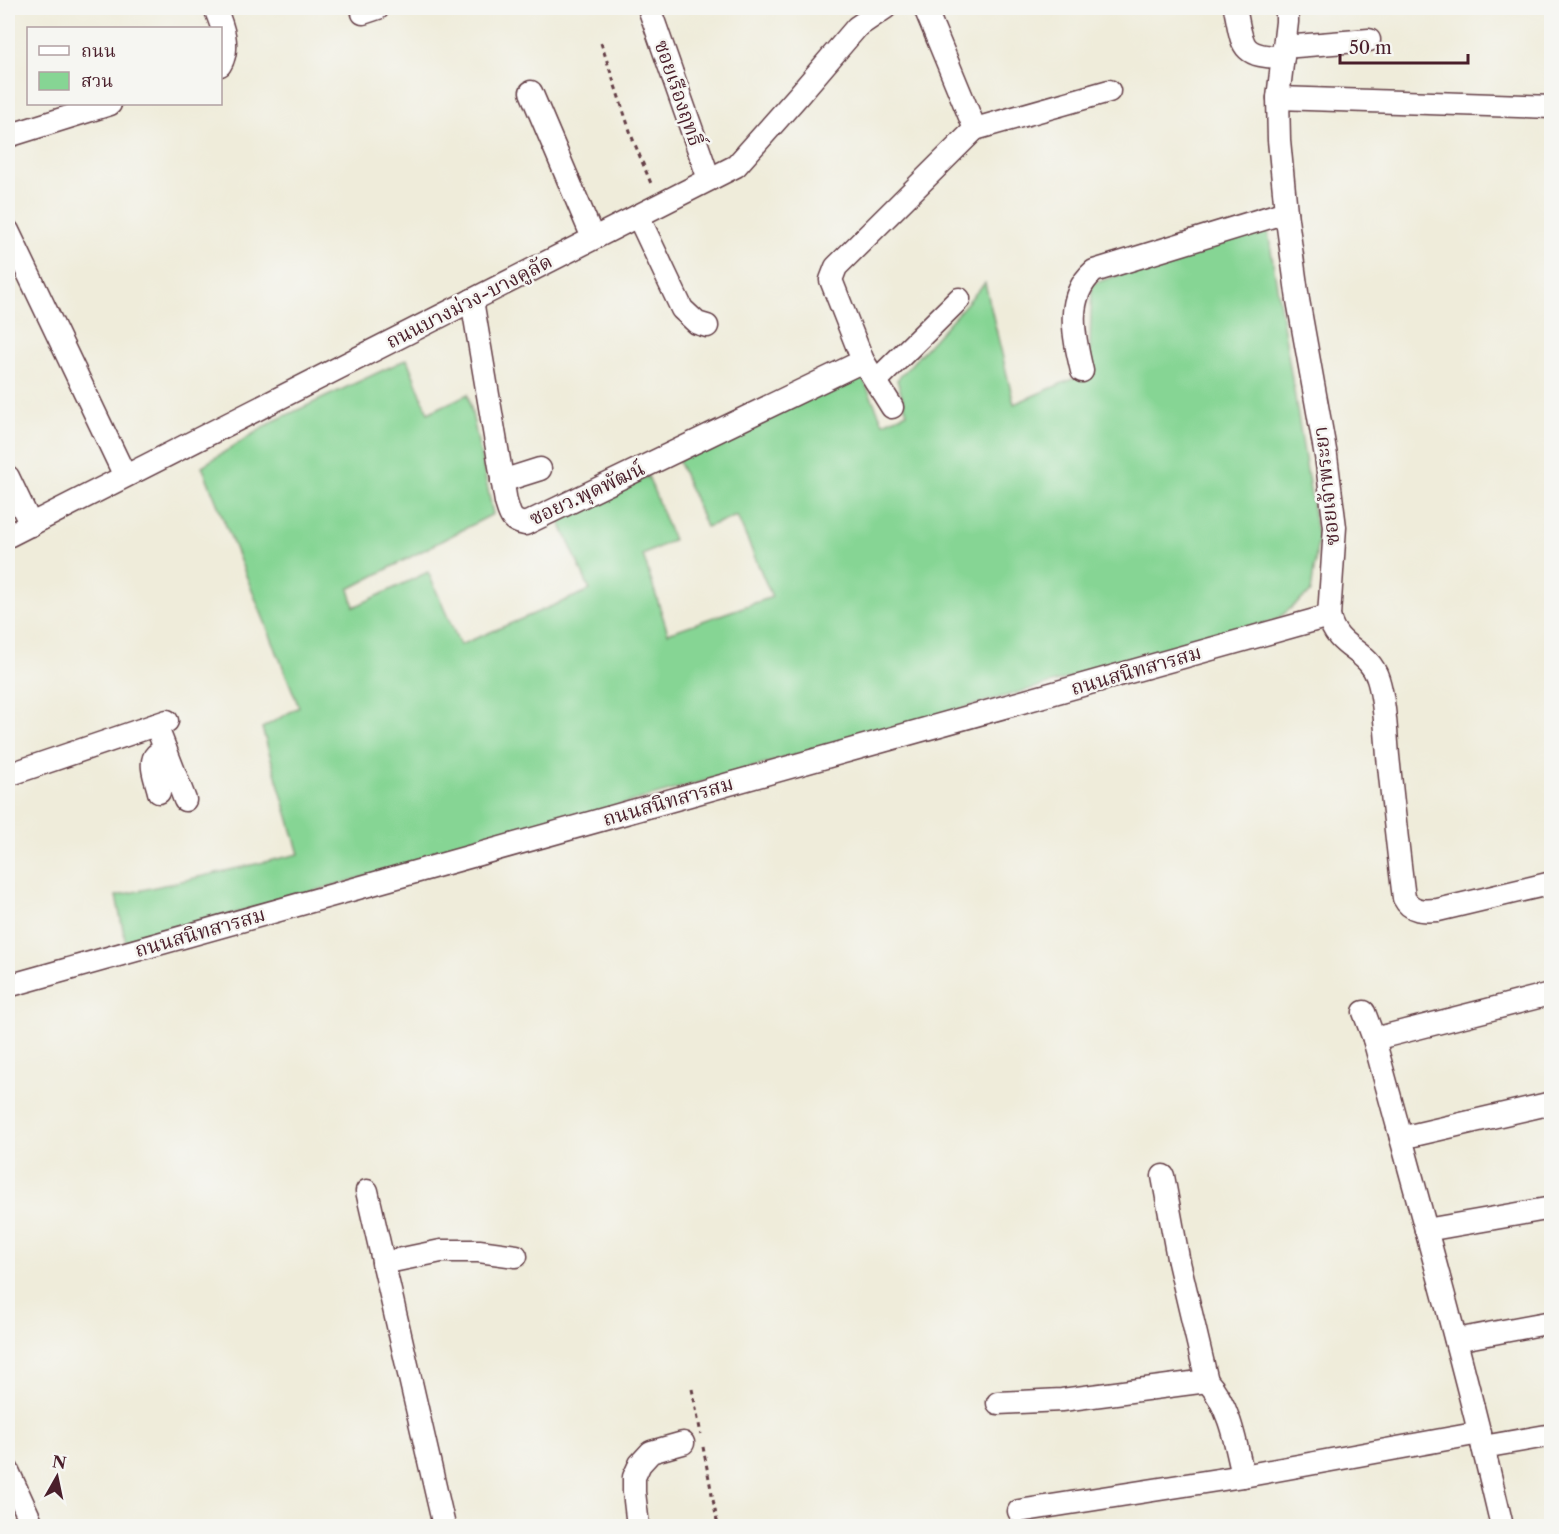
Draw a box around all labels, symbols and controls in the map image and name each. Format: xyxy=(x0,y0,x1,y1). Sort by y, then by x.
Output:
legend xyxy=(27,27,222,105)
scale bar xyxy=(1340,27,1468,65)
street label: ซอยเรืองฤทธิ์ xyxy=(650,36,711,151)
text: 50 m xyxy=(1349,37,1392,59)
text: ถนน xyxy=(81,40,116,62)
text: สวน xyxy=(81,70,113,92)
street label: ถนนบางม่วง-บางคูลัด xyxy=(382,249,557,354)
street label: ซอยเจ้าพระยา xyxy=(1308,425,1344,547)
street label: ซอยว.พุดพัฒน์ xyxy=(526,456,649,531)
street label: ถนนสนิทสารสม xyxy=(1068,640,1204,700)
street label: ถนนสนิทสารสม xyxy=(600,771,736,831)
street label: ถนนสนิทสารสม xyxy=(132,902,268,962)
north arrow xyxy=(27,1447,87,1507)
text: N xyxy=(51,1451,68,1473)

